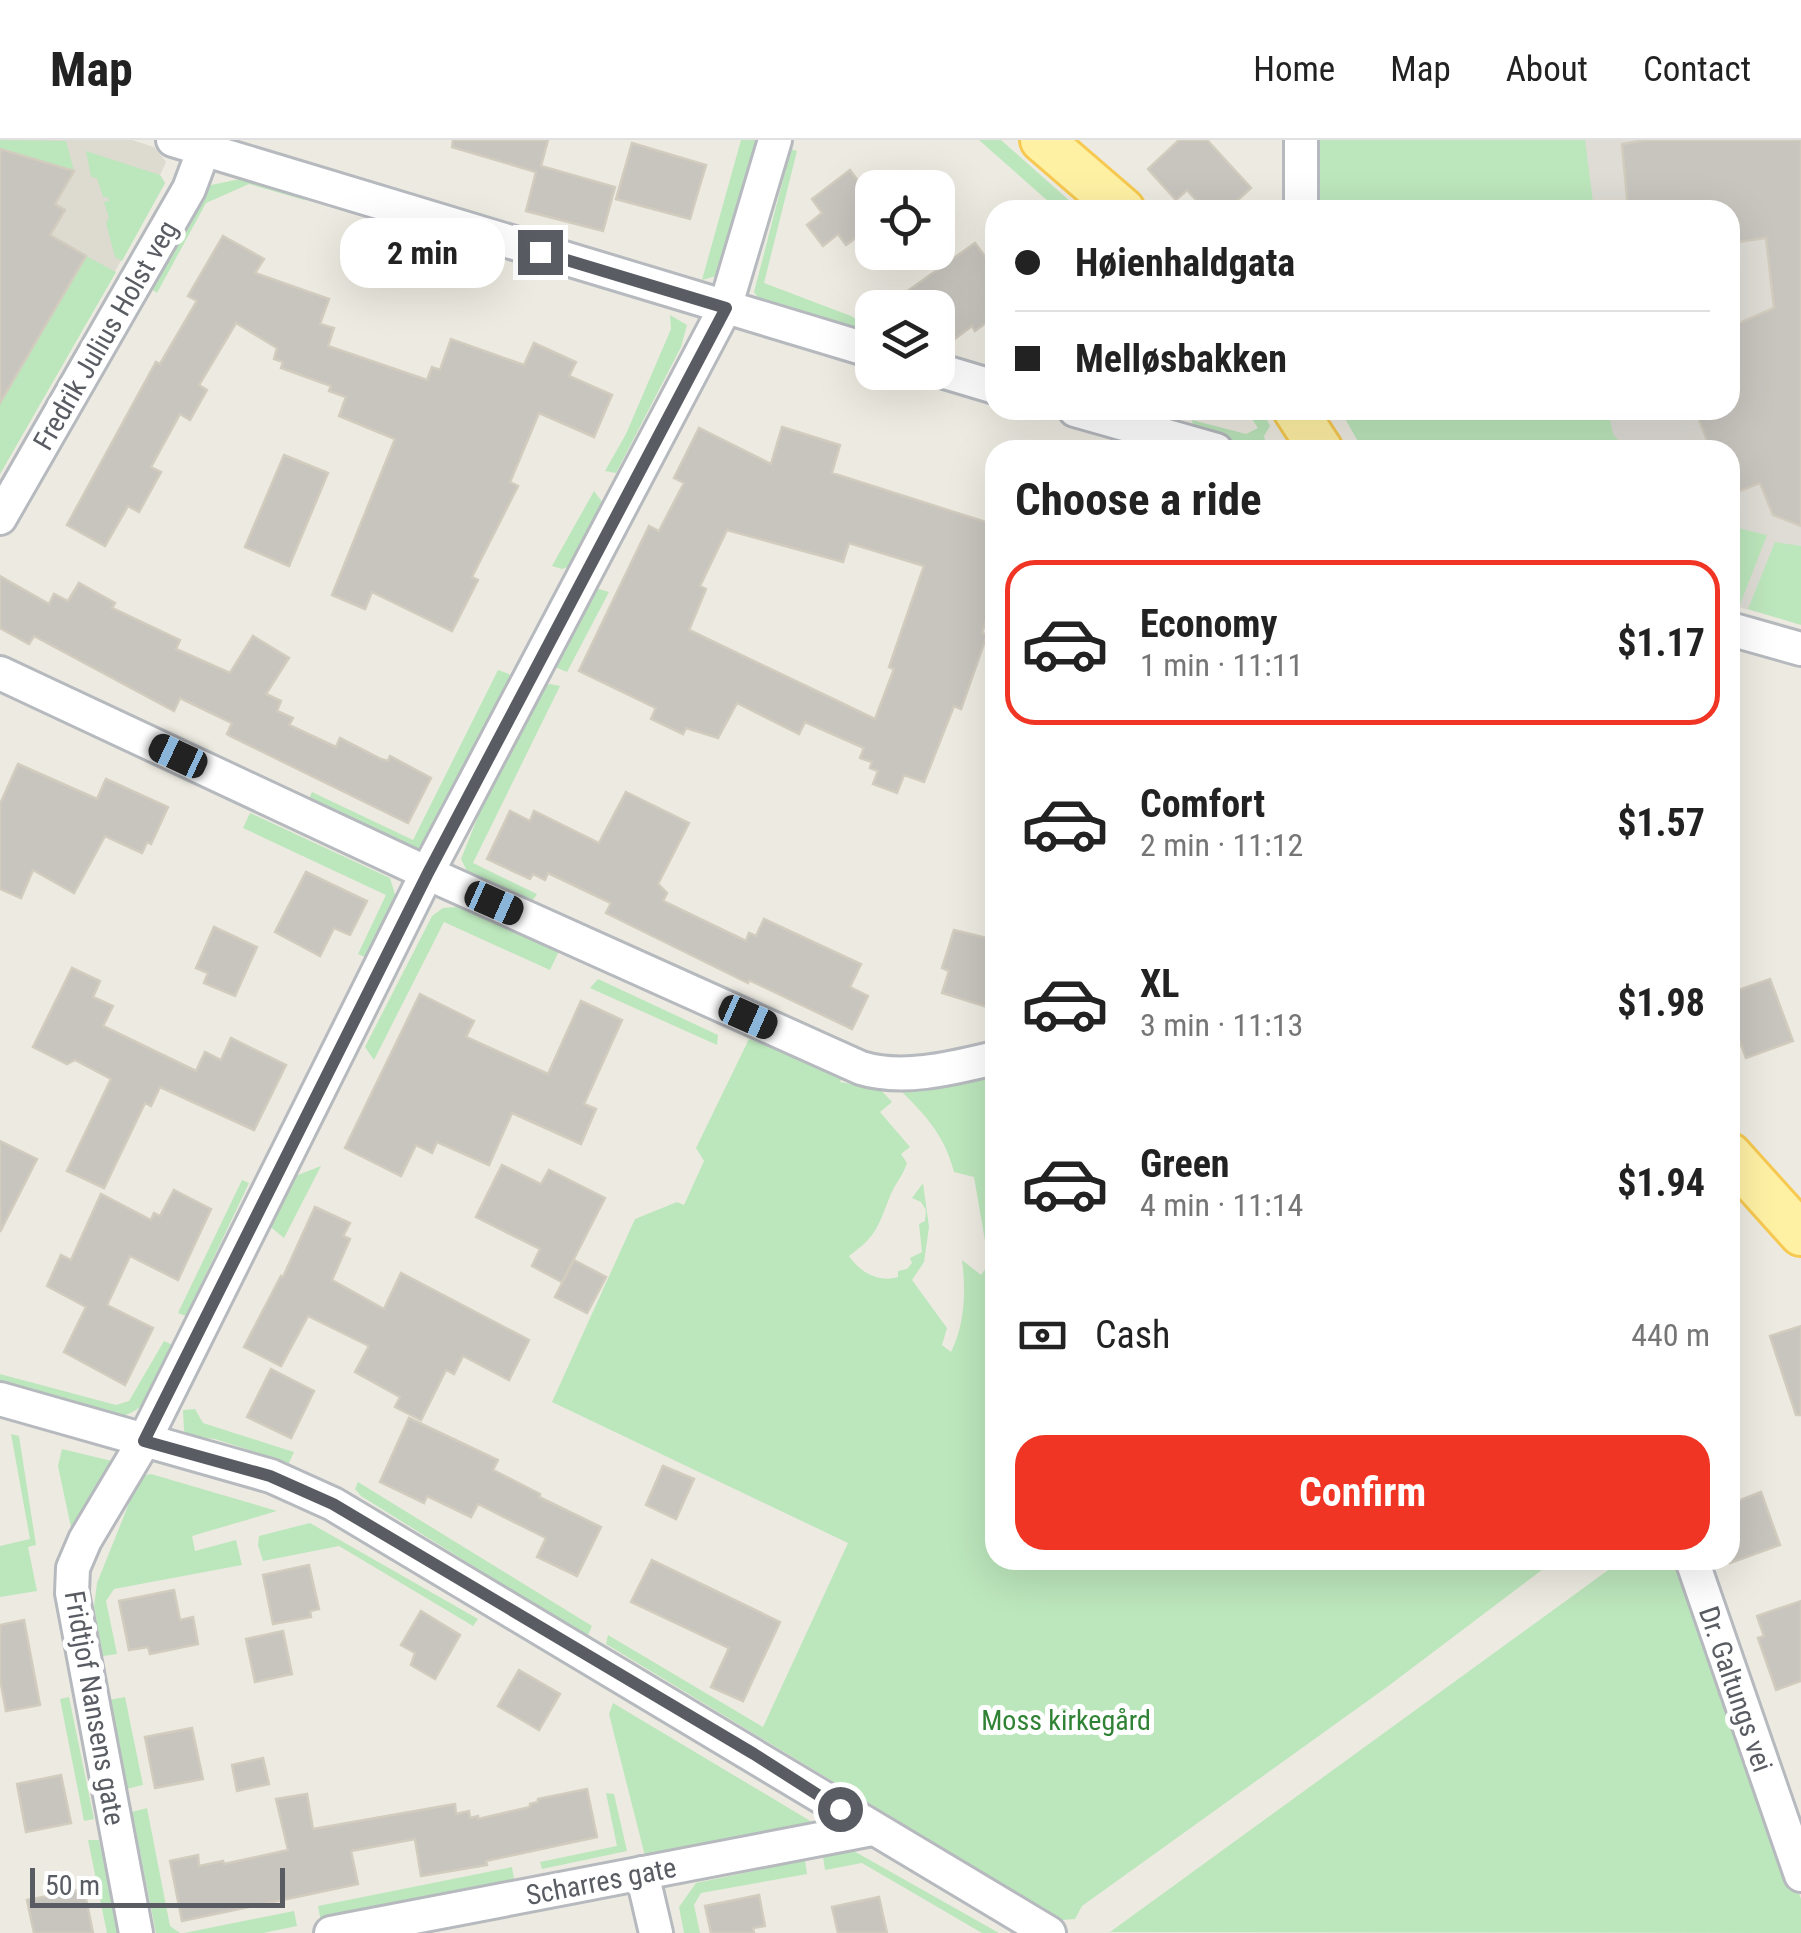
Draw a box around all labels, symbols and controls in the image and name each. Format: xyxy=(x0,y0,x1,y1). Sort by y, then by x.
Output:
text: Map xyxy=(50,41,133,98)
text: Home xyxy=(1253,49,1335,90)
text: Map xyxy=(1390,49,1451,90)
text: About xyxy=(1506,49,1588,90)
text: Contact xyxy=(1643,49,1751,90)
map controls xyxy=(855,170,955,390)
button: locate xyxy=(855,170,955,270)
street label: Fredrik Julius Holst veg xyxy=(26,215,184,456)
callout: 2 min xyxy=(340,217,505,287)
route end xyxy=(518,230,563,275)
text: 2 min xyxy=(387,234,458,272)
text: Høienhaldgata xyxy=(1075,241,1295,285)
button: layers xyxy=(855,290,955,390)
text: Melløsbakken xyxy=(1075,337,1287,381)
text: Choose a ride xyxy=(1015,473,1262,526)
icon: car xyxy=(1020,598,1110,688)
text: Economy xyxy=(1140,602,1277,646)
text: $1.17 xyxy=(1617,621,1705,665)
text: 1 min · 11:11 xyxy=(1140,646,1303,684)
car xyxy=(144,730,212,782)
icon: car xyxy=(1020,778,1110,868)
text: Comfort xyxy=(1140,782,1265,826)
text: $1.57 xyxy=(1617,801,1705,845)
text: 2 min · 11:12 xyxy=(1140,826,1303,864)
car xyxy=(460,877,528,929)
icon: car xyxy=(1020,958,1110,1048)
text: XL xyxy=(1140,962,1179,1006)
text: $1.98 xyxy=(1617,981,1705,1025)
car xyxy=(714,991,782,1043)
text: 3 min · 11:13 xyxy=(1140,1006,1303,1044)
icon: car xyxy=(1020,1138,1110,1228)
text: Green xyxy=(1140,1142,1230,1186)
text: $1.94 xyxy=(1617,1161,1705,1205)
text: 4 min · 11:14 xyxy=(1140,1186,1303,1224)
icon: cash xyxy=(1015,1308,1070,1363)
text: Cash xyxy=(1095,1313,1170,1357)
text: 440 m xyxy=(1631,1316,1710,1354)
button: Confirm xyxy=(1015,1435,1710,1550)
street label: Fridtjof Nansens gate xyxy=(58,1588,131,1828)
street label: Dr. Galtungs vei xyxy=(1692,1602,1779,1776)
park label: Moss kirkegård xyxy=(981,1704,1151,1737)
route start xyxy=(818,1787,863,1832)
street label: Scharres gate xyxy=(523,1851,679,1912)
scale bar xyxy=(30,1863,285,1908)
text: 50 m xyxy=(45,1869,100,1902)

